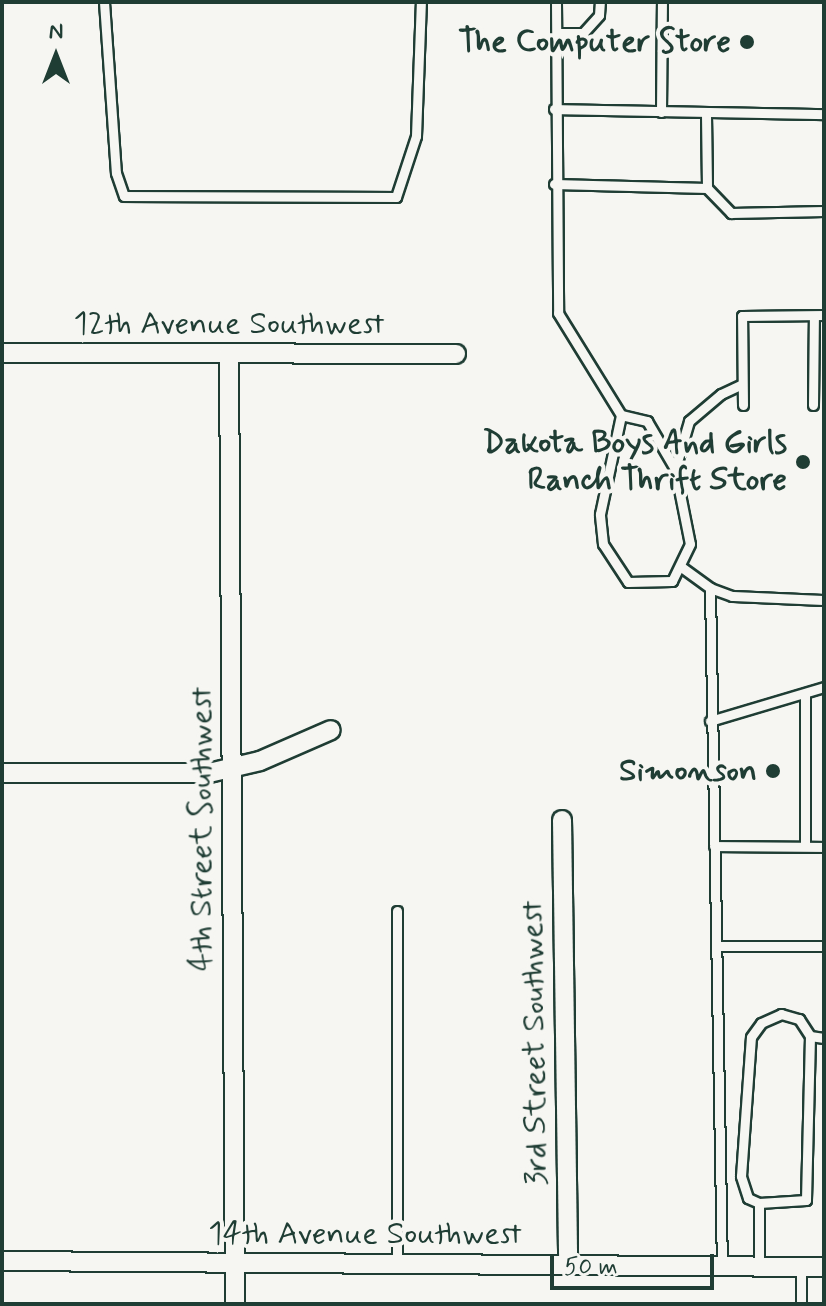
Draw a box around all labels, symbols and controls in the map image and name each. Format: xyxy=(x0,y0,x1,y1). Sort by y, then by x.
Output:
north arrow xyxy=(16,16,96,96)
text: N xyxy=(49,18,63,46)
place label: The Computer Store xyxy=(456,23,731,61)
marker: The Computer Store xyxy=(738,33,756,51)
street label: 12th Avenue Southwest xyxy=(76,305,382,343)
place label: Dakota Boys And Girls Ranch Thrift Store xyxy=(483,425,787,500)
marker: Dakota Boys And Girls Ranch Thrift Store xyxy=(794,453,812,471)
street label: 4th Street Southwest xyxy=(183,687,221,971)
place label: Simonson xyxy=(619,752,757,790)
marker: Simonson xyxy=(764,762,782,780)
street label: 3rd Street Southwest xyxy=(513,902,557,1184)
street label: 14th Avenue Southwest xyxy=(211,1215,519,1253)
scale bar xyxy=(554,1238,718,1288)
text: 50 m xyxy=(564,1252,618,1283)

